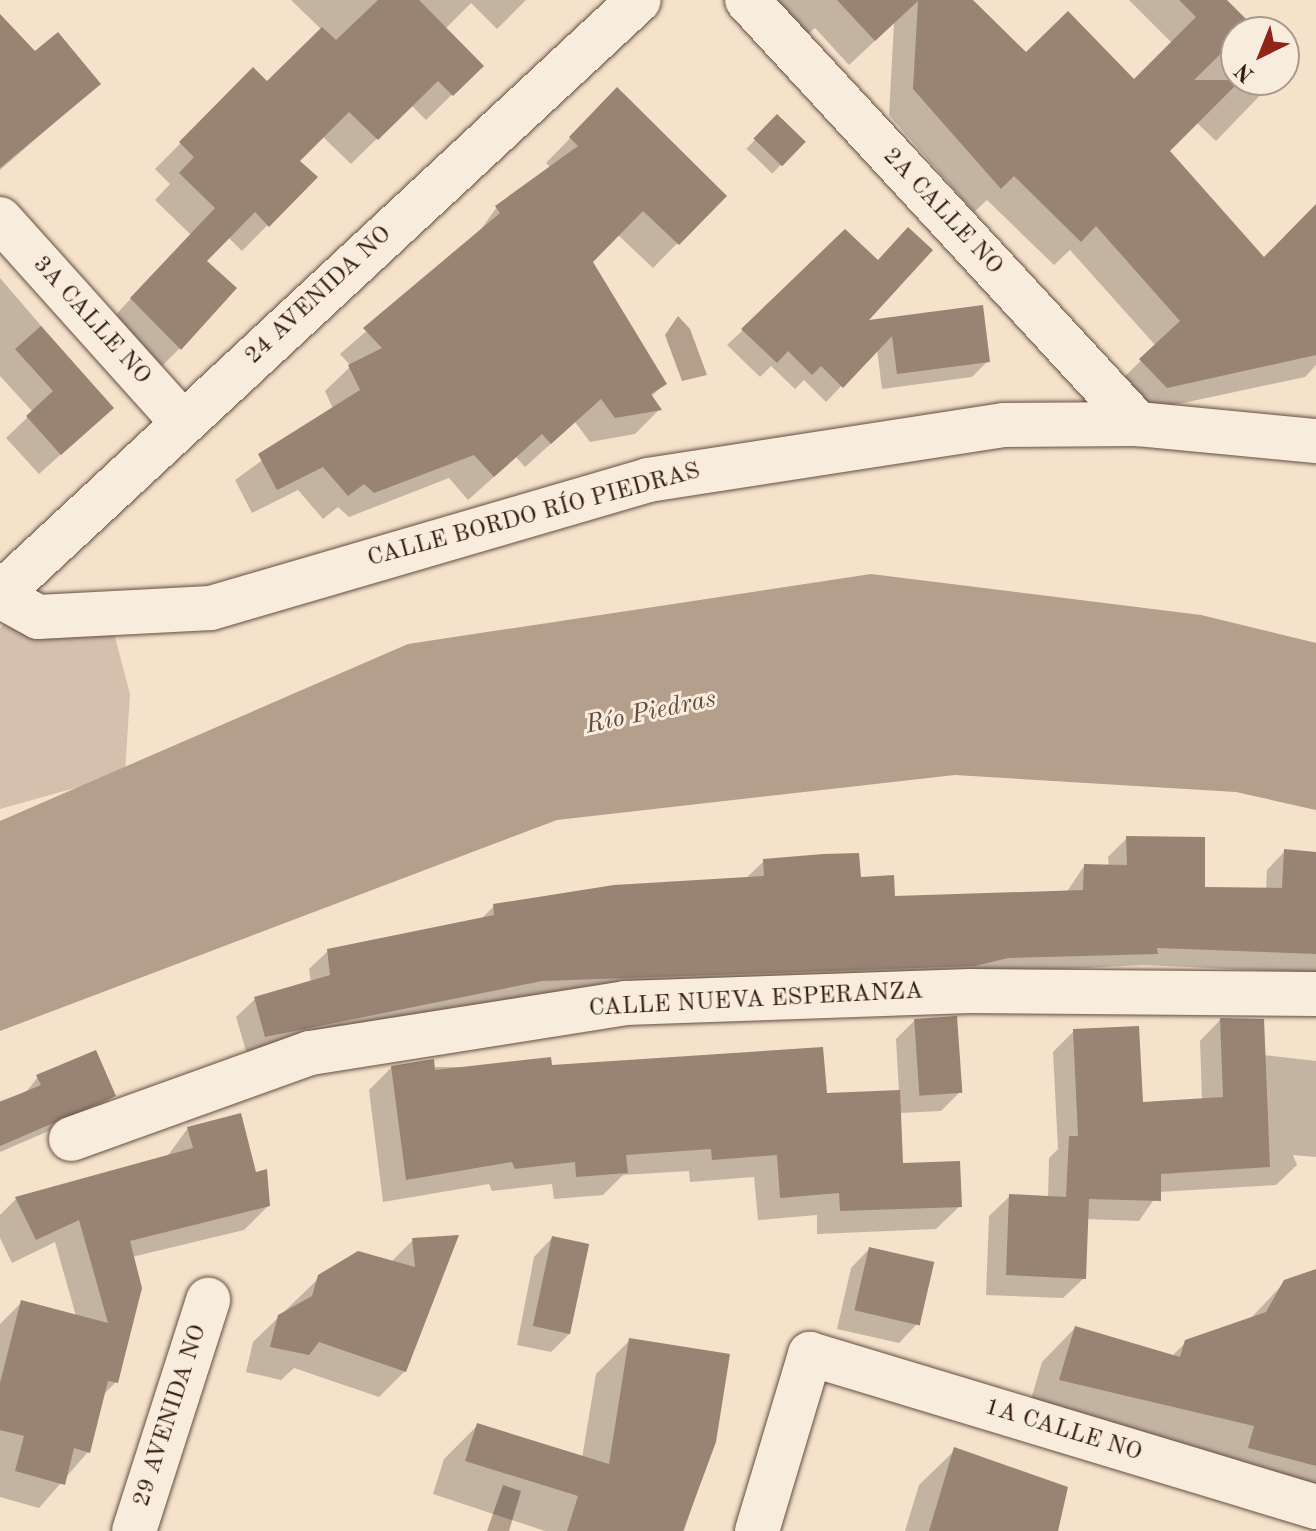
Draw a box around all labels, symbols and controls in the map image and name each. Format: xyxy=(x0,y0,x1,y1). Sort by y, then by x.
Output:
north arrow xyxy=(1220,16,1300,96)
text: N xyxy=(1231,58,1259,86)
street label: 2A CALLE NO xyxy=(876,143,1008,281)
street label: 24 AVENIDA NO xyxy=(240,221,398,371)
street label: 3A CALLE NO xyxy=(26,251,156,391)
street label: CALLE BORDO RÍO PIEDRAS xyxy=(365,458,703,574)
water label: Río Piedras xyxy=(583,684,719,742)
street label: CALLE NUEVA ESPERANZA xyxy=(588,978,924,1024)
street label: 29 AVENIDA NO xyxy=(128,1321,214,1511)
street label: 1A CALLE NO xyxy=(981,1393,1145,1469)

